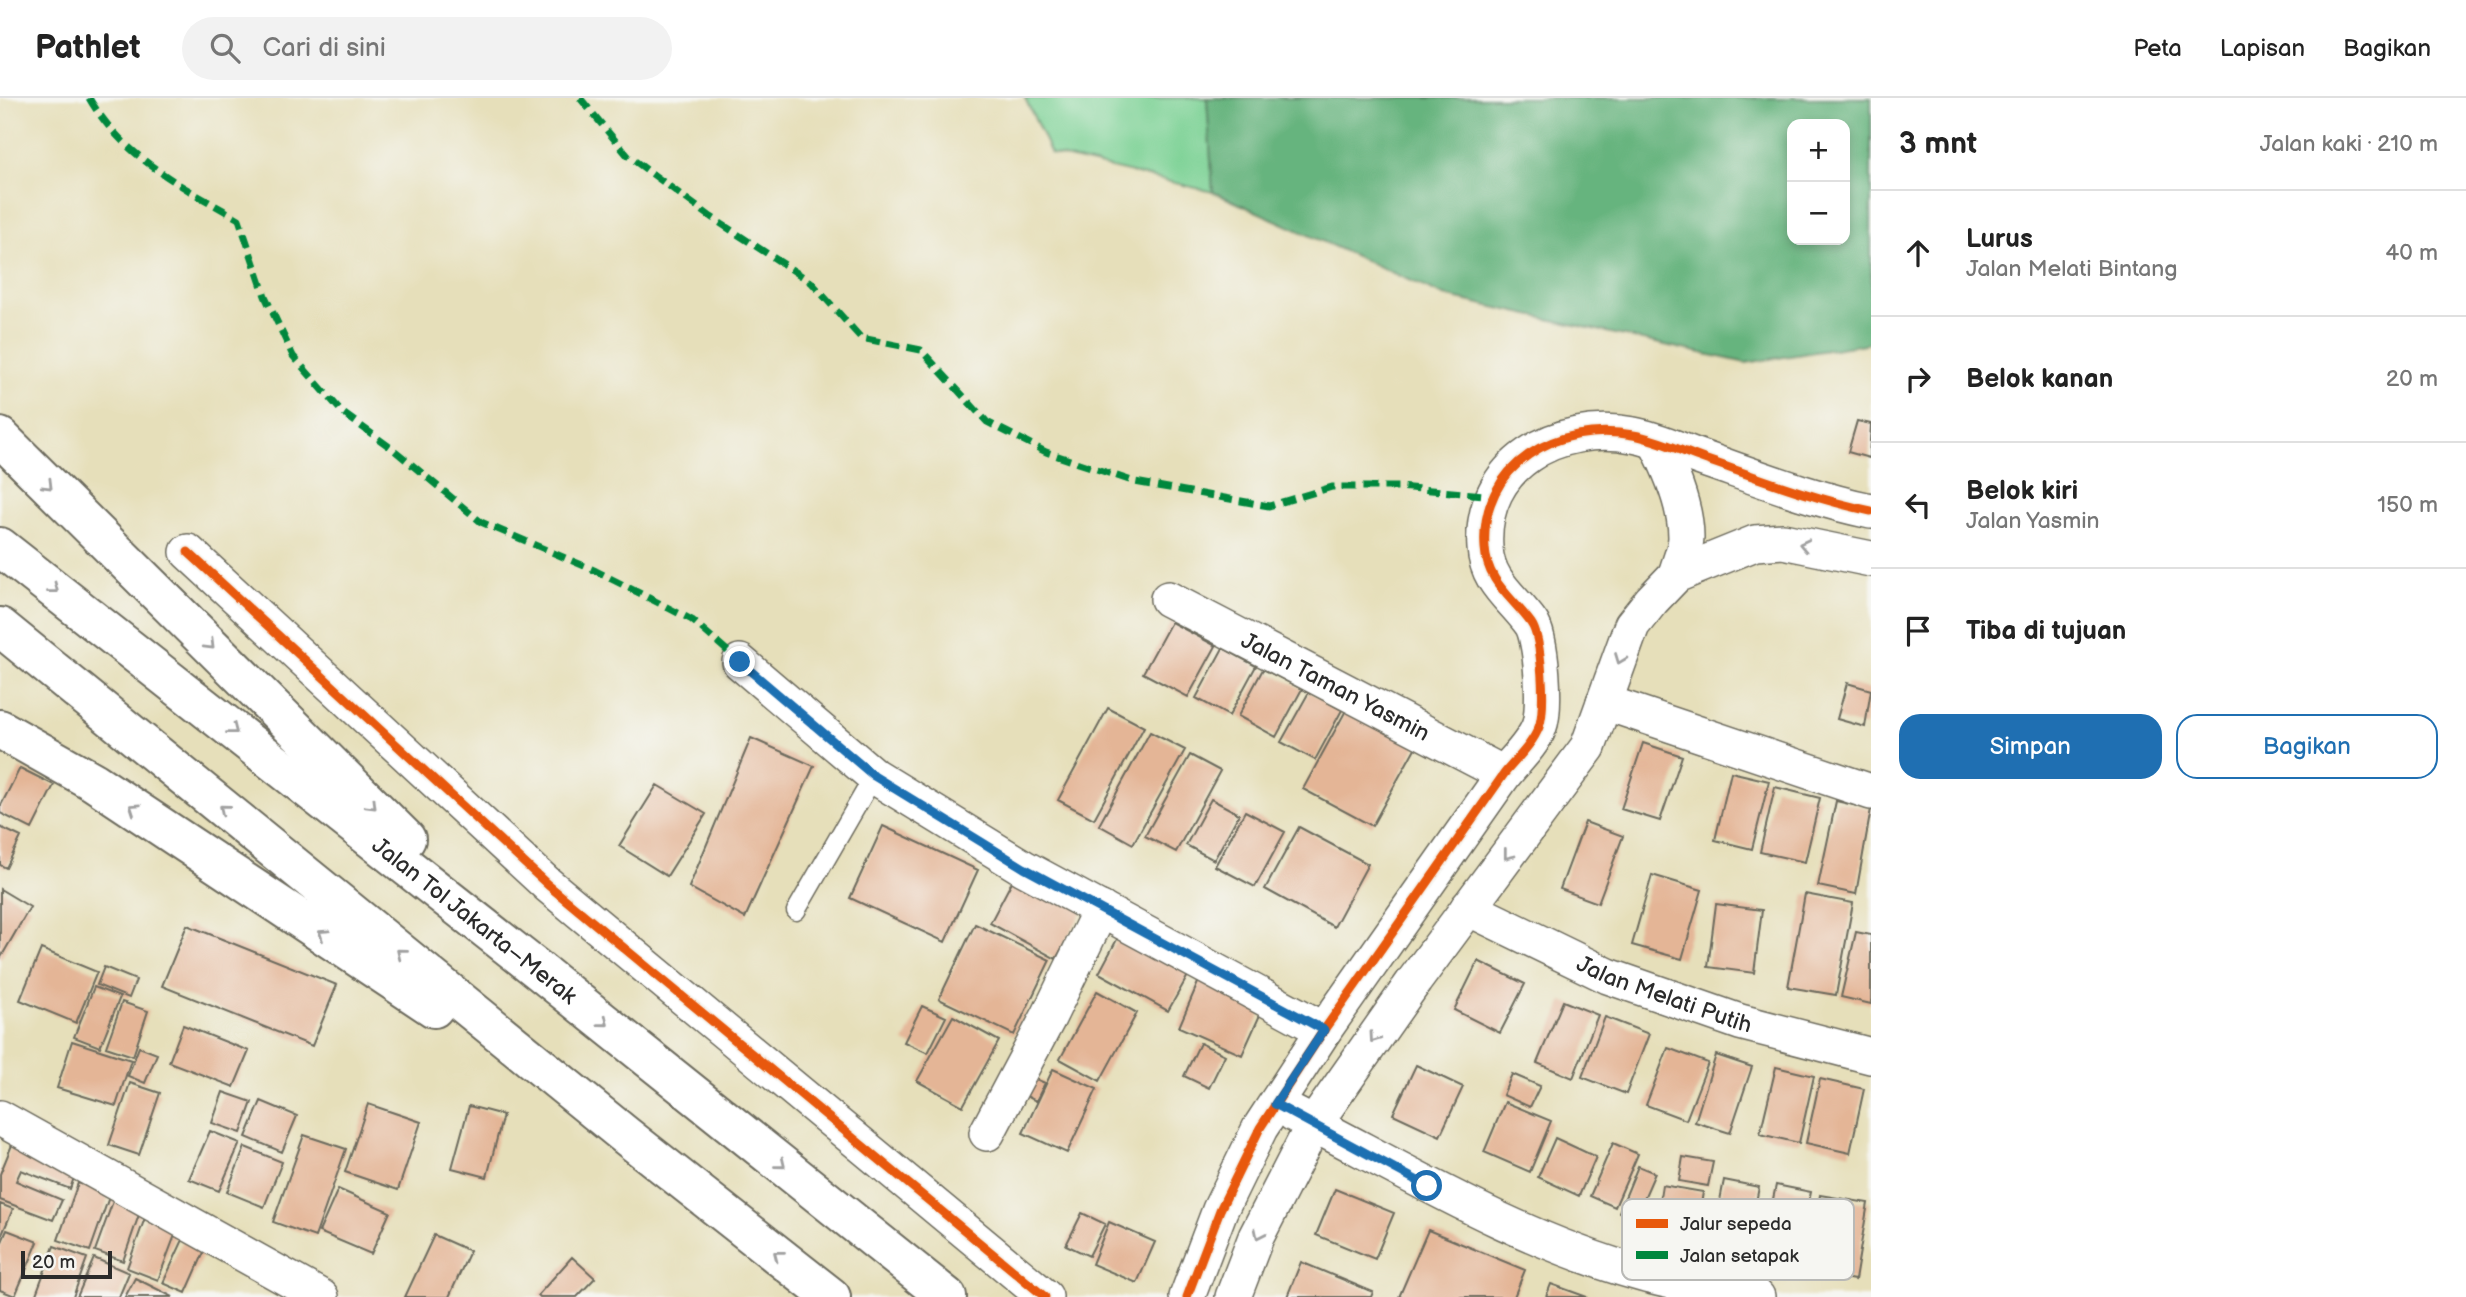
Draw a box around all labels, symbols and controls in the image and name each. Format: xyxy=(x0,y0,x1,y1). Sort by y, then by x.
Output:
search box xyxy=(182,17,672,80)
text: Pathlet xyxy=(35,28,140,68)
icon: search xyxy=(206,29,244,67)
text: Cari di sini xyxy=(262,33,386,64)
text: Peta xyxy=(2133,34,2182,63)
text: Lapisan xyxy=(2220,34,2305,63)
text: Bagikan xyxy=(2343,34,2431,63)
map controls xyxy=(1787,119,1850,245)
button: + xyxy=(1787,119,1850,182)
text: 3 mnt xyxy=(1899,126,1977,162)
text: Jalan kaki · 210 m xyxy=(2260,130,2438,158)
button: − xyxy=(1787,182,1850,245)
text: Lurus xyxy=(1966,224,2033,255)
icon: ahead xyxy=(1899,234,1937,272)
text: 40 m xyxy=(2385,239,2438,267)
text: Jalan Melati Bintang xyxy=(1966,255,2178,283)
icon: right xyxy=(1899,360,1937,398)
text: Belok kanan xyxy=(1966,364,2113,395)
text: 20 m xyxy=(2386,365,2438,393)
text: Belok kiri xyxy=(1966,476,2078,507)
one-way arrow xyxy=(40,477,53,490)
icon: left xyxy=(1899,486,1937,524)
text: 150 m xyxy=(2377,491,2438,519)
text: Jalan Yasmin xyxy=(1966,507,2100,535)
one-way arrow xyxy=(1798,539,1810,554)
one-way arrow xyxy=(45,581,58,593)
icon: arrive xyxy=(1899,612,1937,650)
text: Tiba di tujuan xyxy=(1966,616,2126,647)
street label: Jalan Taman Yasmin xyxy=(1236,627,1434,748)
one-way arrow xyxy=(202,637,215,650)
route end xyxy=(724,646,755,677)
one-way arrow xyxy=(1614,653,1628,665)
button: Simpan xyxy=(1899,714,2162,779)
button: Bagikan xyxy=(2176,714,2438,779)
one-way arrow xyxy=(225,721,237,734)
one-way arrow xyxy=(363,797,376,810)
one-way arrow xyxy=(129,804,142,817)
one-way arrow xyxy=(220,805,232,818)
street label: Jalan Tol Jakarta–Merak xyxy=(366,832,583,1011)
one-way arrow xyxy=(1504,847,1517,860)
one-way arrow xyxy=(318,930,331,943)
one-way arrow xyxy=(396,948,409,961)
street label: Jalan Melati Putih xyxy=(1572,950,1755,1039)
one-way arrow xyxy=(596,1014,608,1027)
one-way arrow xyxy=(1370,1030,1382,1043)
one-way arrow xyxy=(774,1156,786,1169)
route start xyxy=(1411,1170,1442,1201)
legend xyxy=(1622,1199,1854,1280)
text: Jalur sepeda xyxy=(1680,1213,1792,1236)
one-way arrow xyxy=(1253,1227,1267,1239)
text: Jalan setapak xyxy=(1680,1245,1799,1268)
scale bar xyxy=(21,1248,112,1280)
one-way arrow xyxy=(773,1250,785,1263)
text: 20 m xyxy=(32,1251,75,1274)

